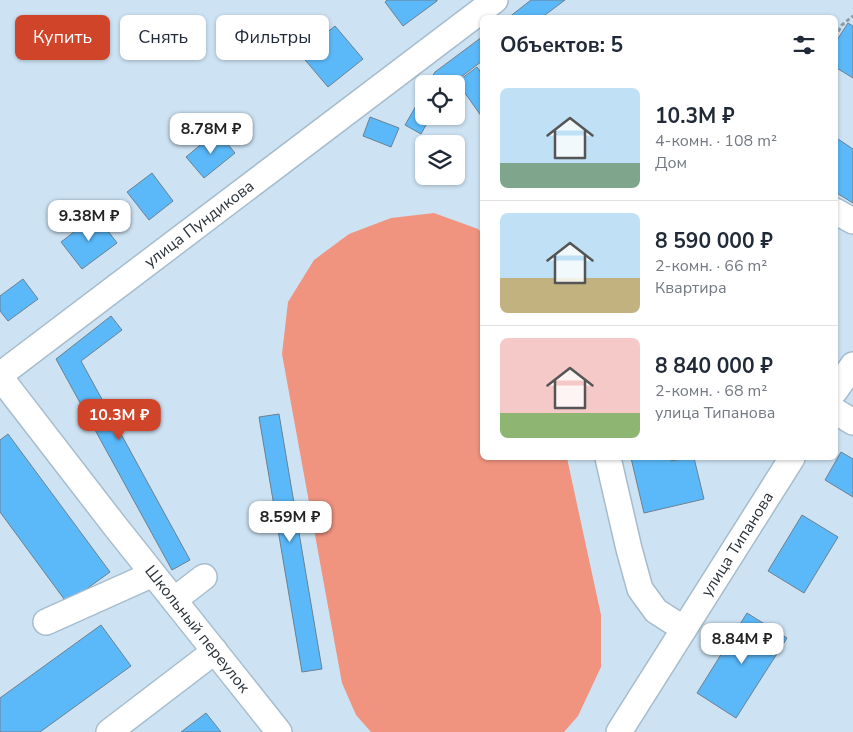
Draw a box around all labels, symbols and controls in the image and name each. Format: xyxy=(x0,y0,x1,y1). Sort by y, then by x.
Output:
chip: Купить xyxy=(15,15,110,60)
chip: Снять xyxy=(120,15,206,60)
chip: Фильтры xyxy=(216,15,329,60)
text: Объектов: 5 xyxy=(500,31,623,59)
icon: filters xyxy=(790,31,818,59)
map controls xyxy=(415,75,465,185)
button: locate xyxy=(415,75,465,125)
text: 10.3M ₽ xyxy=(655,102,735,130)
icon: home xyxy=(540,108,600,168)
pin: 8.78M ₽ xyxy=(165,112,257,155)
text: 8.78M ₽ xyxy=(181,118,241,140)
text: 4-комн. · 108 m² xyxy=(655,130,777,152)
button: layers xyxy=(415,135,465,185)
text: Дом xyxy=(655,152,687,174)
street label: улица Пундикова xyxy=(140,175,259,273)
pin: 9.38M ₽ xyxy=(43,200,135,242)
text: 9.38M ₽ xyxy=(59,205,119,227)
text: 8 590 000 ₽ xyxy=(655,227,773,255)
icon: home xyxy=(540,233,600,293)
text: 2-комн. · 66 m² xyxy=(655,255,767,277)
text: Квартира xyxy=(655,277,727,299)
text: 8 840 000 ₽ xyxy=(655,352,773,380)
icon: home xyxy=(540,358,600,418)
text: 2-комн. · 68 m² xyxy=(655,380,767,402)
pin: 10.3M ₽ xyxy=(73,398,165,441)
text: улица Типанова xyxy=(655,402,775,424)
text: 10.3M ₽ xyxy=(89,404,149,426)
street label: улица Типанова xyxy=(696,488,779,601)
pin: 8.59M ₽ xyxy=(244,500,336,543)
text: 8.59M ₽ xyxy=(260,506,320,528)
street label: Школьный переулок xyxy=(140,561,255,698)
pin: 8.84M ₽ xyxy=(696,622,788,665)
text: 8.84M ₽ xyxy=(712,628,772,650)

